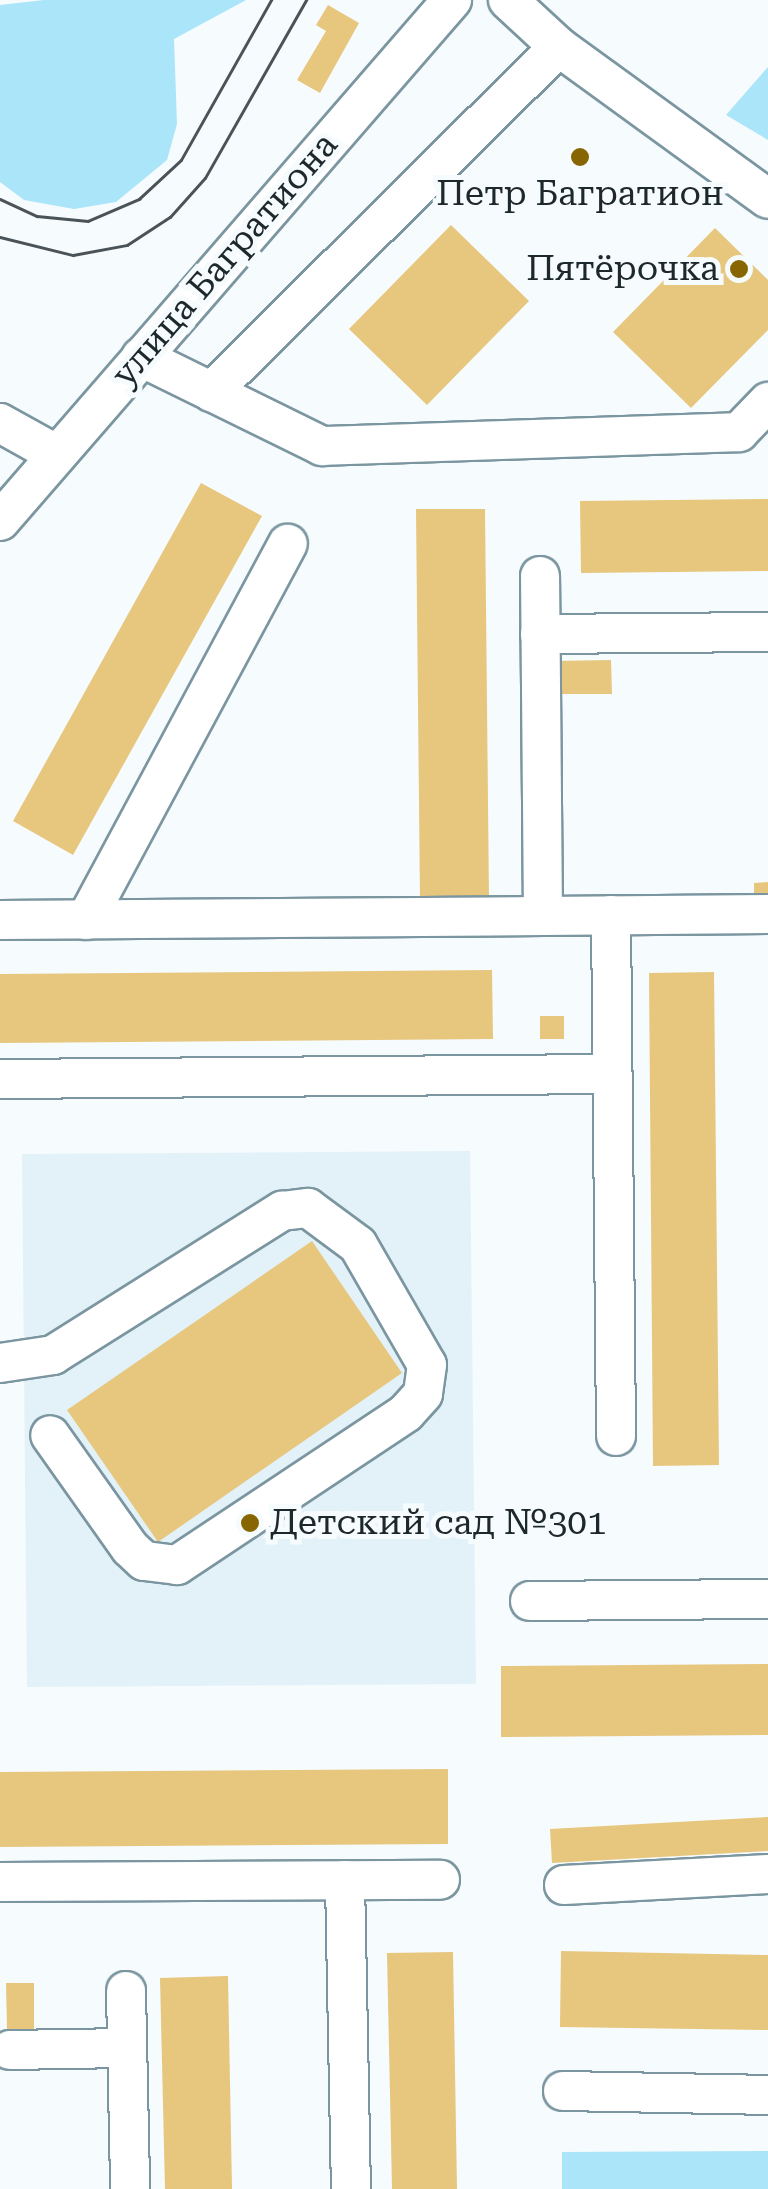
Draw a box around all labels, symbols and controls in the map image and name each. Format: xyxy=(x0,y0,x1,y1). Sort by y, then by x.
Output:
street label: улица Багратиона xyxy=(103,124,347,396)
marker: Петр Багратион xyxy=(569,146,591,168)
place label: Петр Багратион xyxy=(436,173,724,215)
place label: Пятёрочка xyxy=(526,248,719,290)
marker: Пятёрочка xyxy=(728,258,750,280)
place label: Детский сад №301 xyxy=(270,1502,607,1544)
marker: Детский сад №301 xyxy=(239,1512,261,1534)

